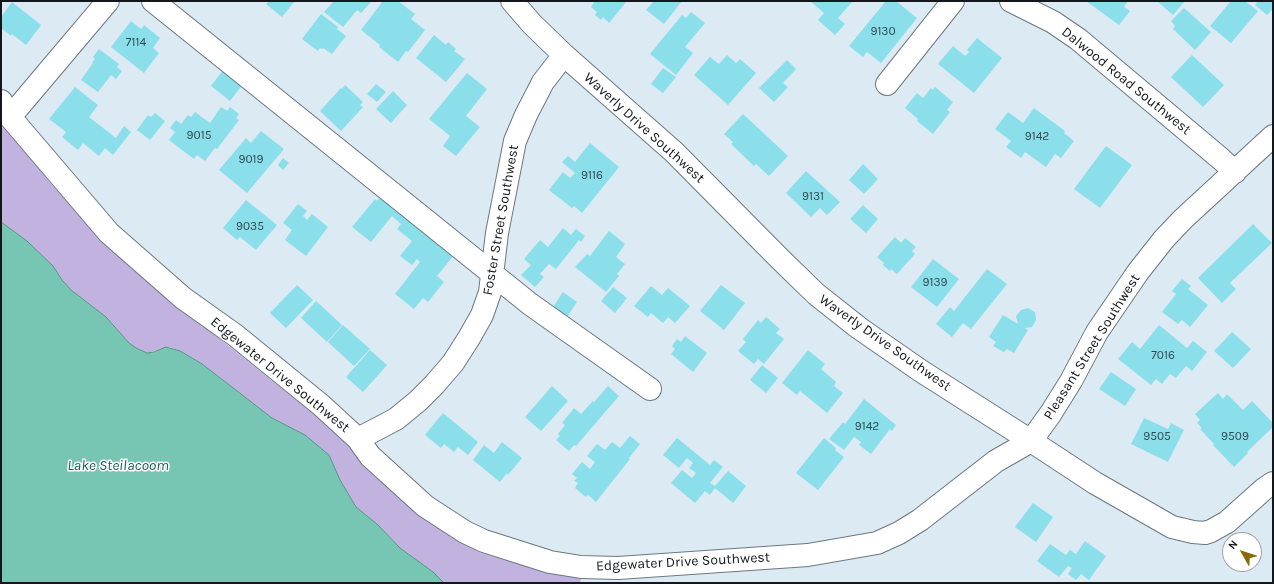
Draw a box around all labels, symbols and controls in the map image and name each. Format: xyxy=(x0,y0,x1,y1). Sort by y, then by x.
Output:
street label: Dalwood Road Southwest xyxy=(1058,24,1194,138)
house number: 9130 xyxy=(870,25,896,39)
house number: 7114 xyxy=(126,36,146,50)
street label: Waverly Drive Southwest xyxy=(580,69,708,187)
house number: 9015 xyxy=(187,129,211,143)
house number: 9142 xyxy=(1025,130,1049,144)
street label: Foster Street Southwest xyxy=(479,143,523,297)
house number: 9019 xyxy=(238,153,264,167)
house number: 9116 xyxy=(581,169,603,183)
house number: 9131 xyxy=(802,190,824,204)
house number: 9035 xyxy=(236,220,264,234)
street label: Pleasant Street Southwest xyxy=(1040,271,1144,423)
house number: 9139 xyxy=(923,276,947,290)
street label: Waverly Drive Southwest xyxy=(816,291,954,395)
street label: Edgewater Drive Southwest xyxy=(207,314,353,436)
house number: 7016 xyxy=(1151,349,1175,363)
house number: 9142 xyxy=(855,420,879,434)
house number: 9505 xyxy=(1143,430,1171,444)
house number: 9509 xyxy=(1221,430,1249,444)
water label: Lake Steilacoom xyxy=(67,457,169,475)
north arrow xyxy=(1222,532,1262,572)
text: N xyxy=(1226,538,1241,552)
street label: Edgewater Drive Southwest xyxy=(596,549,770,575)

